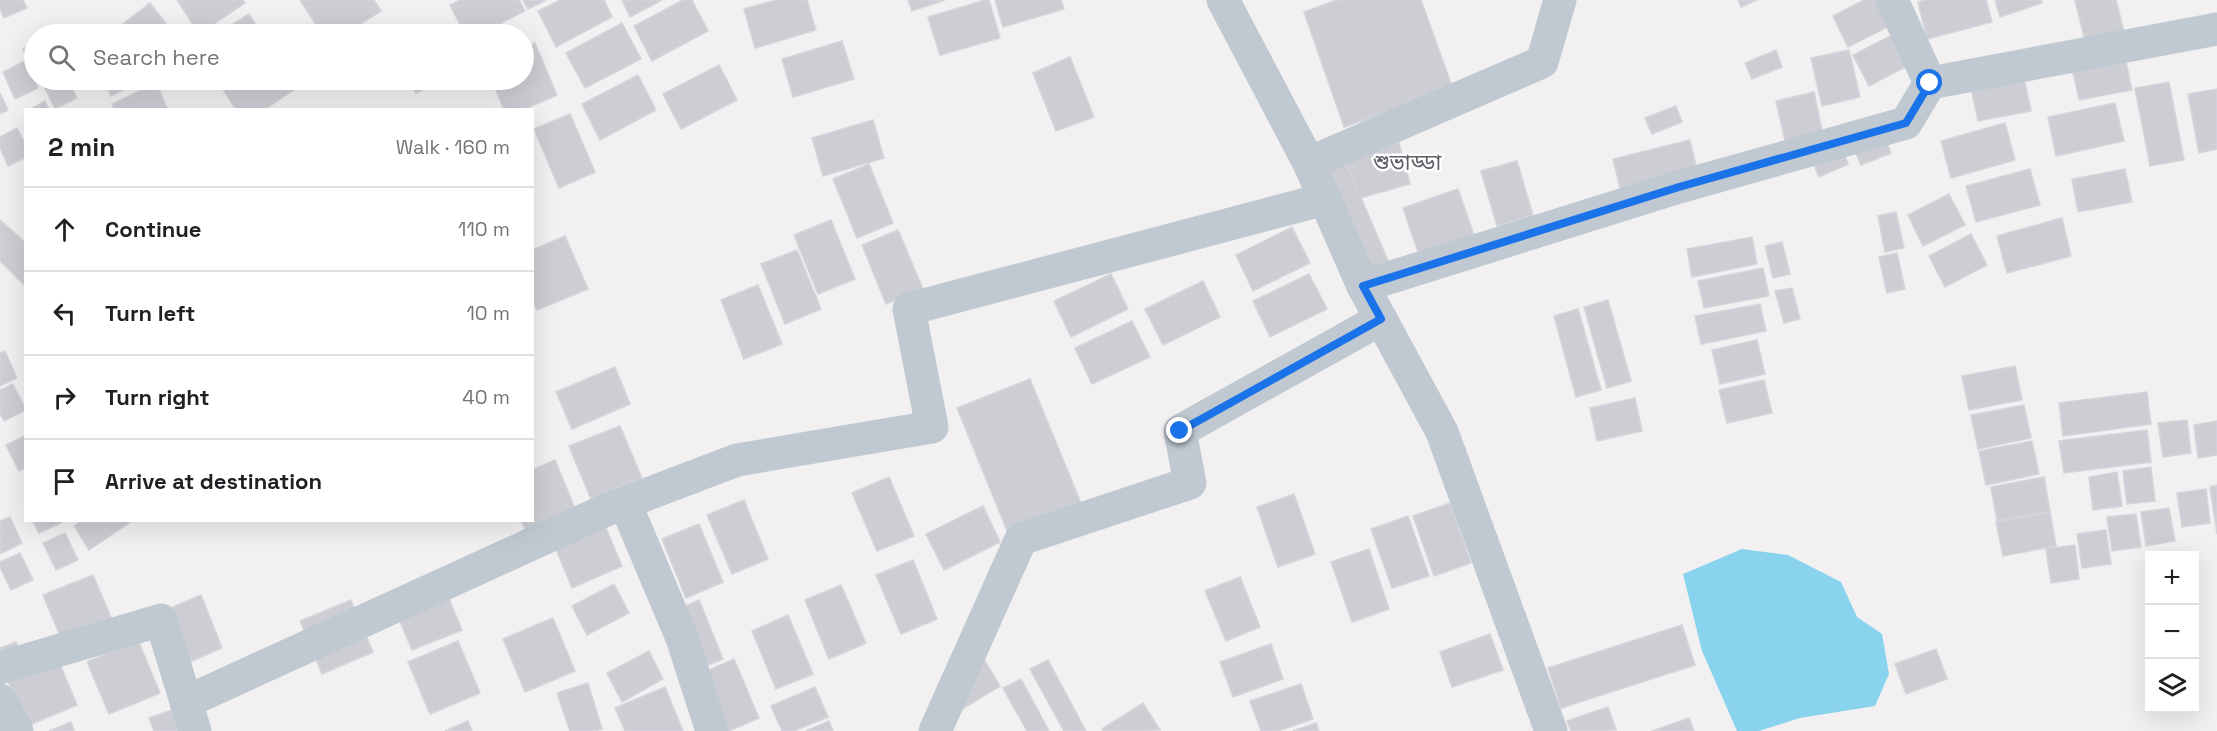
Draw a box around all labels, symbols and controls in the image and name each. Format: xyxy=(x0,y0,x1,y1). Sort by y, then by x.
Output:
search box xyxy=(24,24,534,90)
icon: search xyxy=(45,41,78,74)
text: Search here xyxy=(93,43,220,71)
route start xyxy=(1916,69,1942,95)
text: 2 min xyxy=(48,130,115,164)
text: Walk · 160 m xyxy=(396,134,510,160)
district label: শুভাড্ডা xyxy=(1373,148,1442,176)
icon: ahead xyxy=(48,213,81,246)
text: Continue xyxy=(105,215,201,243)
text: 110 m xyxy=(458,216,510,242)
icon: left xyxy=(48,297,81,330)
text: Turn left xyxy=(105,299,195,327)
text: 10 m xyxy=(466,300,510,326)
icon: right xyxy=(48,381,81,414)
text: Turn right xyxy=(105,383,210,411)
text: 40 m xyxy=(462,384,510,410)
route end xyxy=(1166,417,1192,443)
icon: arrive xyxy=(48,465,81,498)
text: Arrive at destination xyxy=(105,467,322,495)
map controls xyxy=(2145,551,2199,713)
button: + xyxy=(2145,551,2199,605)
button: − xyxy=(2145,605,2199,659)
button: layers xyxy=(2145,659,2199,713)

